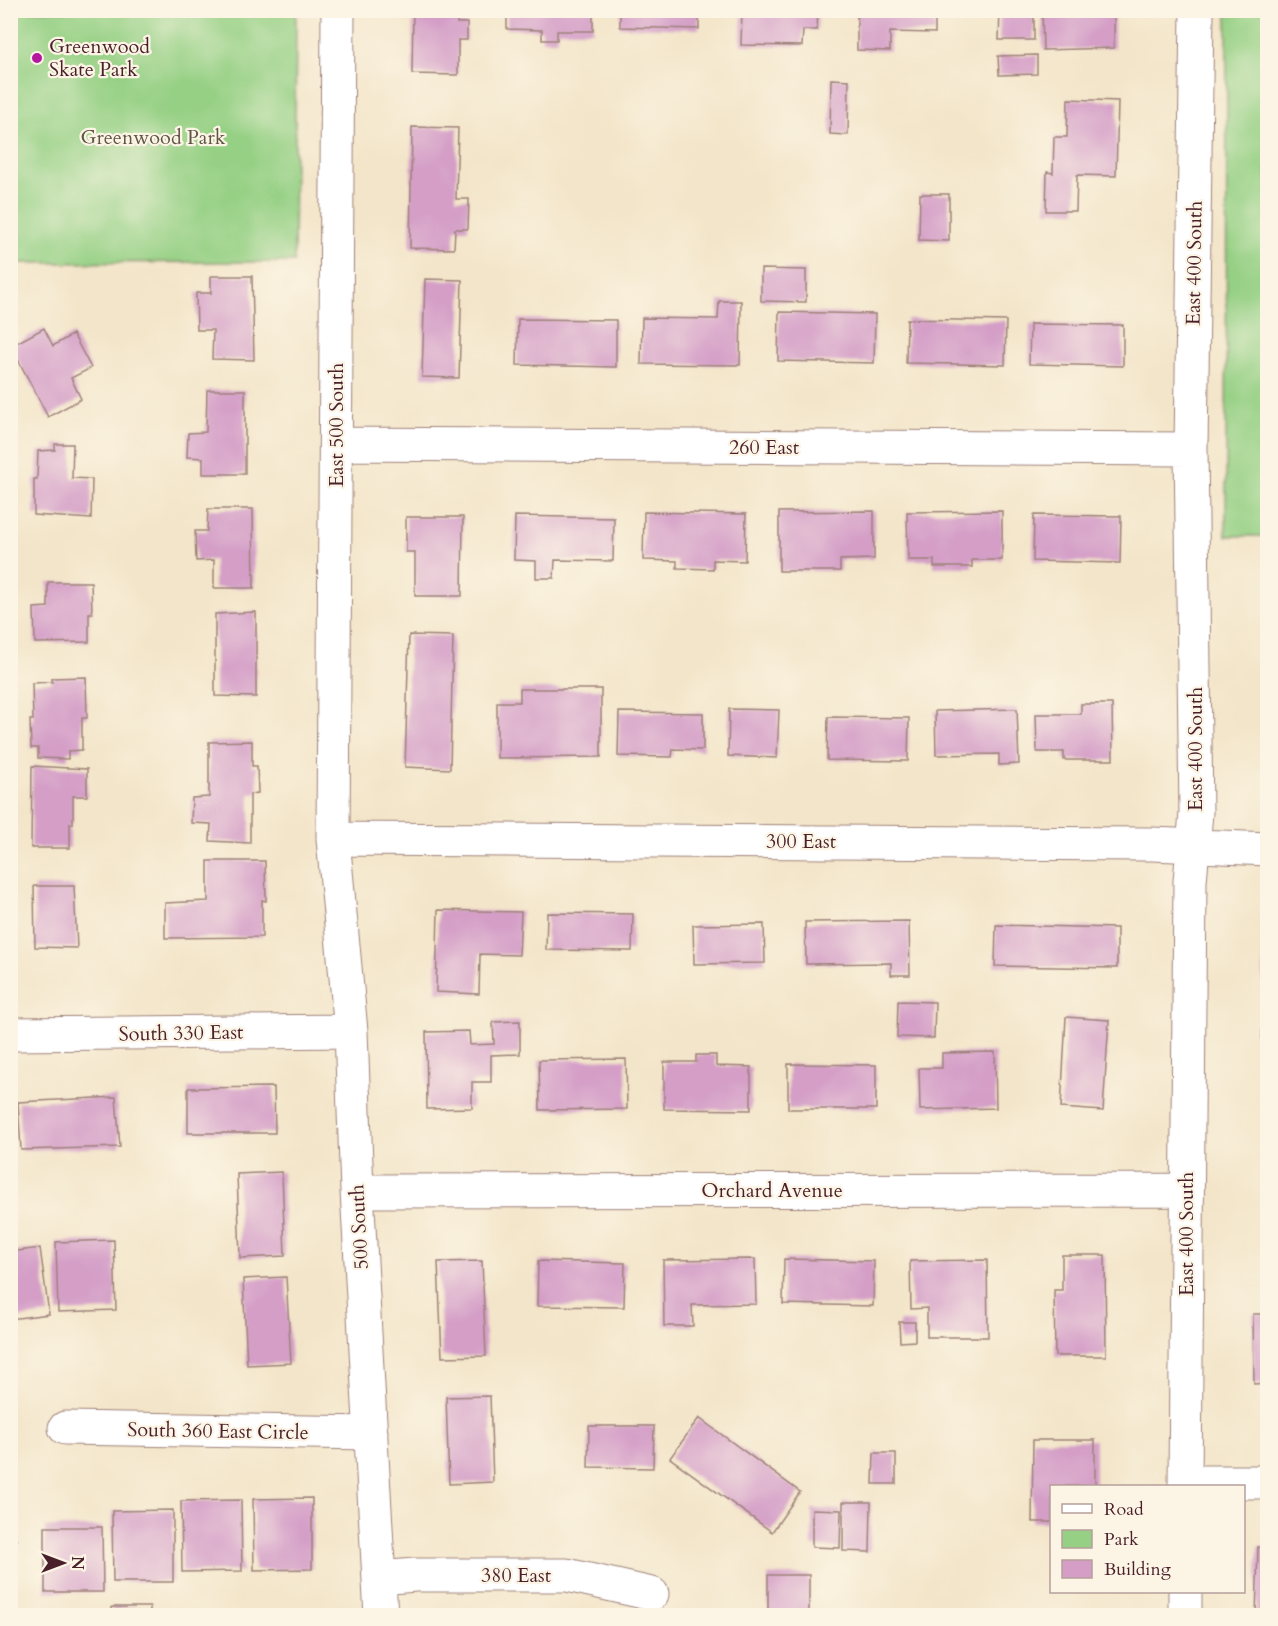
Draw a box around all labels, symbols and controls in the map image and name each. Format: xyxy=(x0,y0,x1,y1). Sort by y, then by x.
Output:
place label: Greenwood Skate Park xyxy=(49,33,150,83)
marker: Greenwood Skate Park xyxy=(30,51,44,65)
park label: Greenwood Park xyxy=(81,124,226,151)
street label: East 400 South xyxy=(1179,200,1209,326)
street label: East 500 South xyxy=(323,363,350,487)
street label: 260 East xyxy=(729,434,800,461)
street label: East 400 South xyxy=(1182,687,1209,811)
street label: 300 East xyxy=(766,828,837,855)
street label: South 330 East xyxy=(118,1018,244,1048)
street label: East 400 South xyxy=(1173,1172,1200,1296)
street label: Orchard Avenue xyxy=(701,1177,843,1204)
street label: 500 South xyxy=(343,1184,375,1270)
street label: South 360 East Circle xyxy=(127,1416,309,1446)
legend xyxy=(1050,1485,1245,1593)
text: Road xyxy=(1104,1497,1144,1522)
text: Park xyxy=(1104,1527,1139,1552)
north arrow xyxy=(33,1533,93,1593)
text: N xyxy=(66,1556,88,1570)
text: Building xyxy=(1104,1557,1172,1582)
street label: 380 East xyxy=(481,1562,552,1589)

